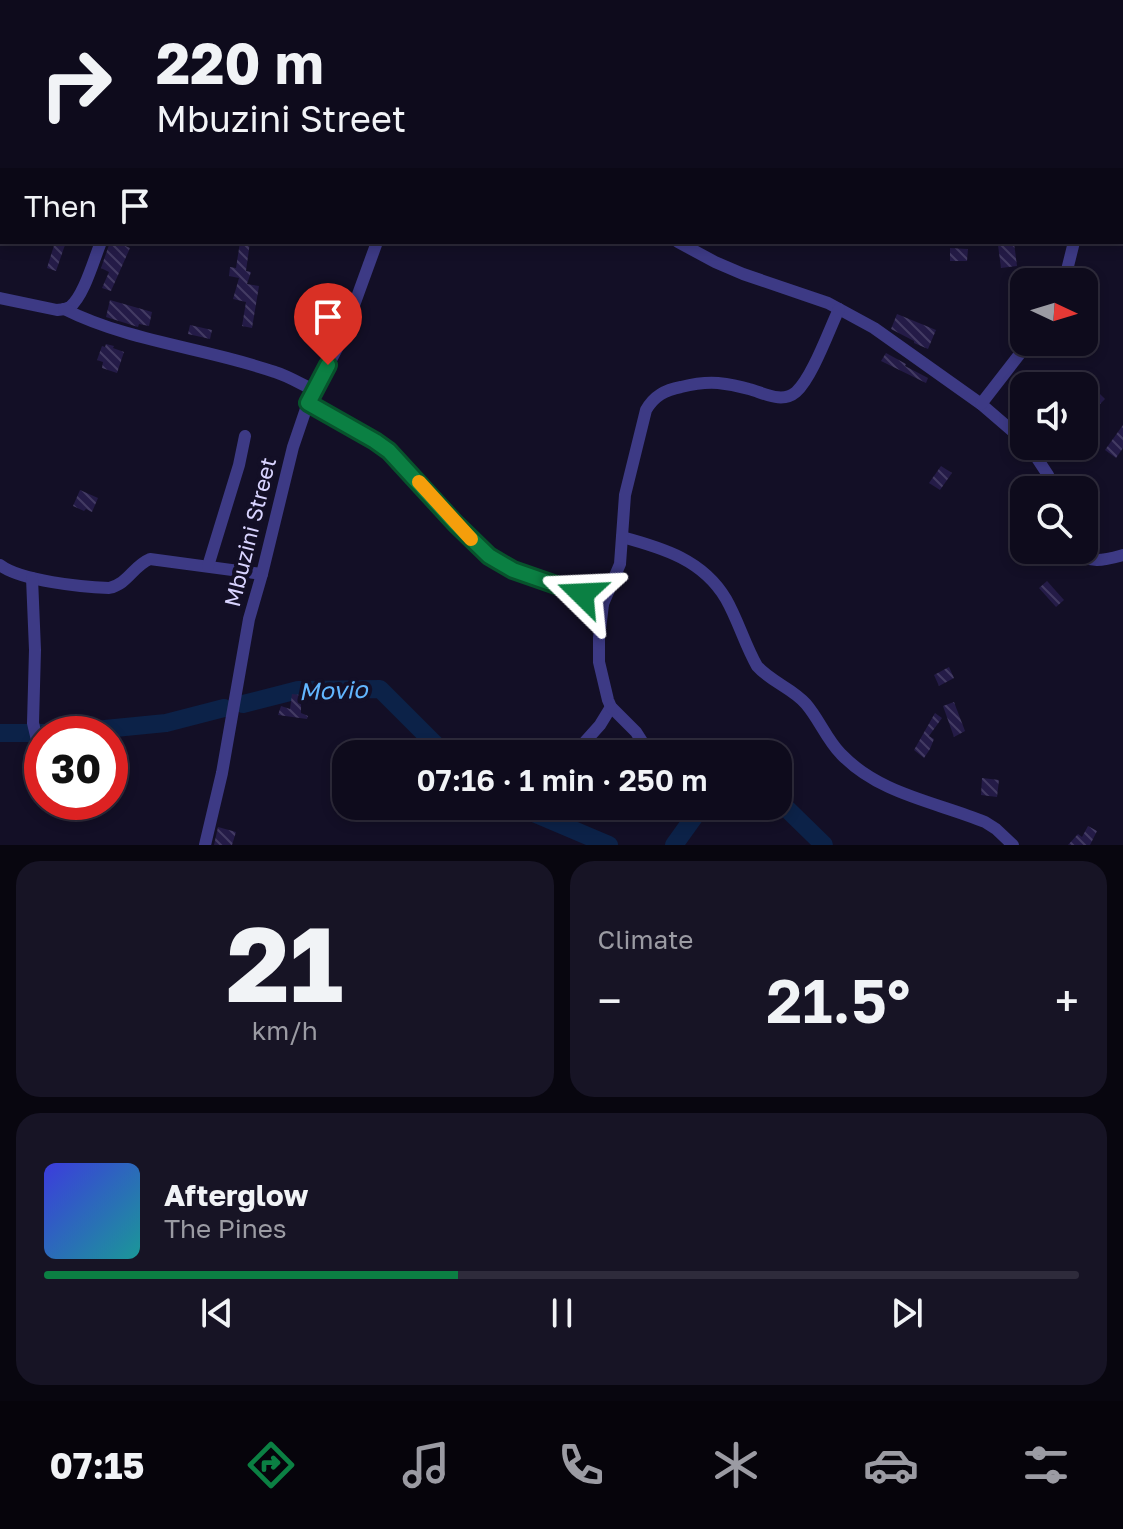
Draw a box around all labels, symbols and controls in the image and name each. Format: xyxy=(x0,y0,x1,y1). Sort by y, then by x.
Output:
text: 220 m xyxy=(156,29,324,96)
icon: right xyxy=(24,32,128,136)
text: Mbuzini Street xyxy=(156,97,406,140)
icon: arrive xyxy=(113,184,157,228)
text: Then xyxy=(24,188,97,224)
north arrow xyxy=(1010,268,1098,356)
map controls xyxy=(1010,268,1098,564)
pin xyxy=(294,283,362,365)
icon: arrive xyxy=(306,295,350,339)
button: sound xyxy=(1010,372,1098,460)
street label: Mbuzini Street xyxy=(218,454,281,609)
button: search xyxy=(1010,476,1098,564)
position arrow xyxy=(540,552,624,636)
water label: Movio xyxy=(298,674,369,705)
speed limit sign: 30 xyxy=(24,716,128,820)
text: 07:16 · 1 min · 250 m xyxy=(416,762,708,798)
text: 21 xyxy=(226,900,343,1025)
text: Climate xyxy=(598,924,693,955)
text: 21.5° xyxy=(766,964,910,1036)
text: − xyxy=(598,974,622,1027)
text: + xyxy=(1055,974,1079,1027)
text: km/h xyxy=(252,1015,318,1046)
text: Afterglow xyxy=(164,1177,308,1213)
text: The Pines xyxy=(164,1213,287,1244)
icon: previous xyxy=(195,1291,239,1335)
icon: pause xyxy=(540,1291,584,1335)
icon: next xyxy=(885,1291,929,1335)
icon: directions xyxy=(243,1437,299,1493)
icon: music xyxy=(398,1437,454,1493)
icon: phone xyxy=(553,1437,609,1493)
icon: climate xyxy=(708,1437,764,1493)
icon: car xyxy=(863,1437,919,1493)
icon: filters xyxy=(1018,1437,1074,1493)
text: 07:15 xyxy=(49,1444,144,1487)

